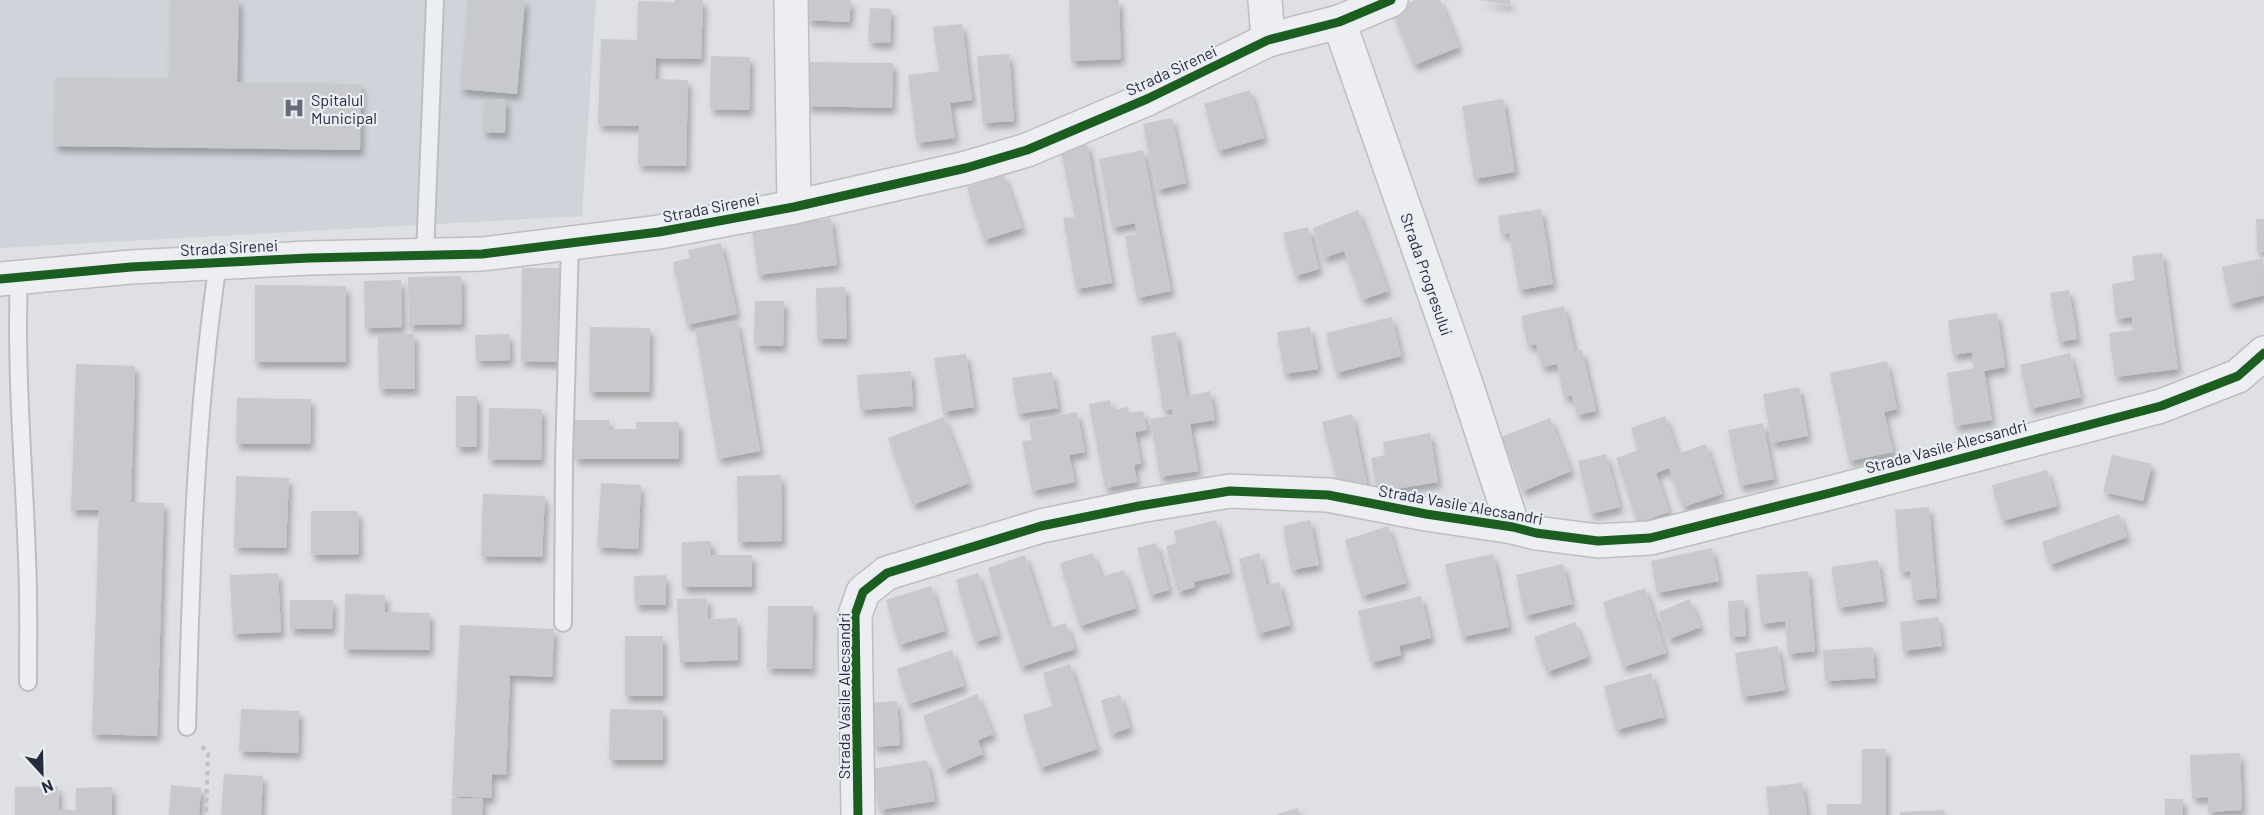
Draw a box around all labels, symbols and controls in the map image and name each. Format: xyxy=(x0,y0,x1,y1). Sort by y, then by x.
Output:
street label: Strada Sirenei xyxy=(1123,41,1219,99)
place label: Spitalul Municipal xyxy=(311,90,377,127)
hospital icon: Spitalul Municipal xyxy=(282,96,306,120)
street label: Strada Sirenei xyxy=(661,188,761,226)
street label: Strada Progresului xyxy=(1397,210,1457,338)
street label: Strada Sirenei xyxy=(180,235,278,259)
street label: Strada Vasile Alecsandri xyxy=(1863,415,2029,477)
street label: Strada Vasile Alecsandri xyxy=(1377,480,1545,528)
street label: Strada Vasile Alecsandri xyxy=(834,613,853,779)
north arrow xyxy=(12,743,72,803)
text: N xyxy=(39,777,56,798)

